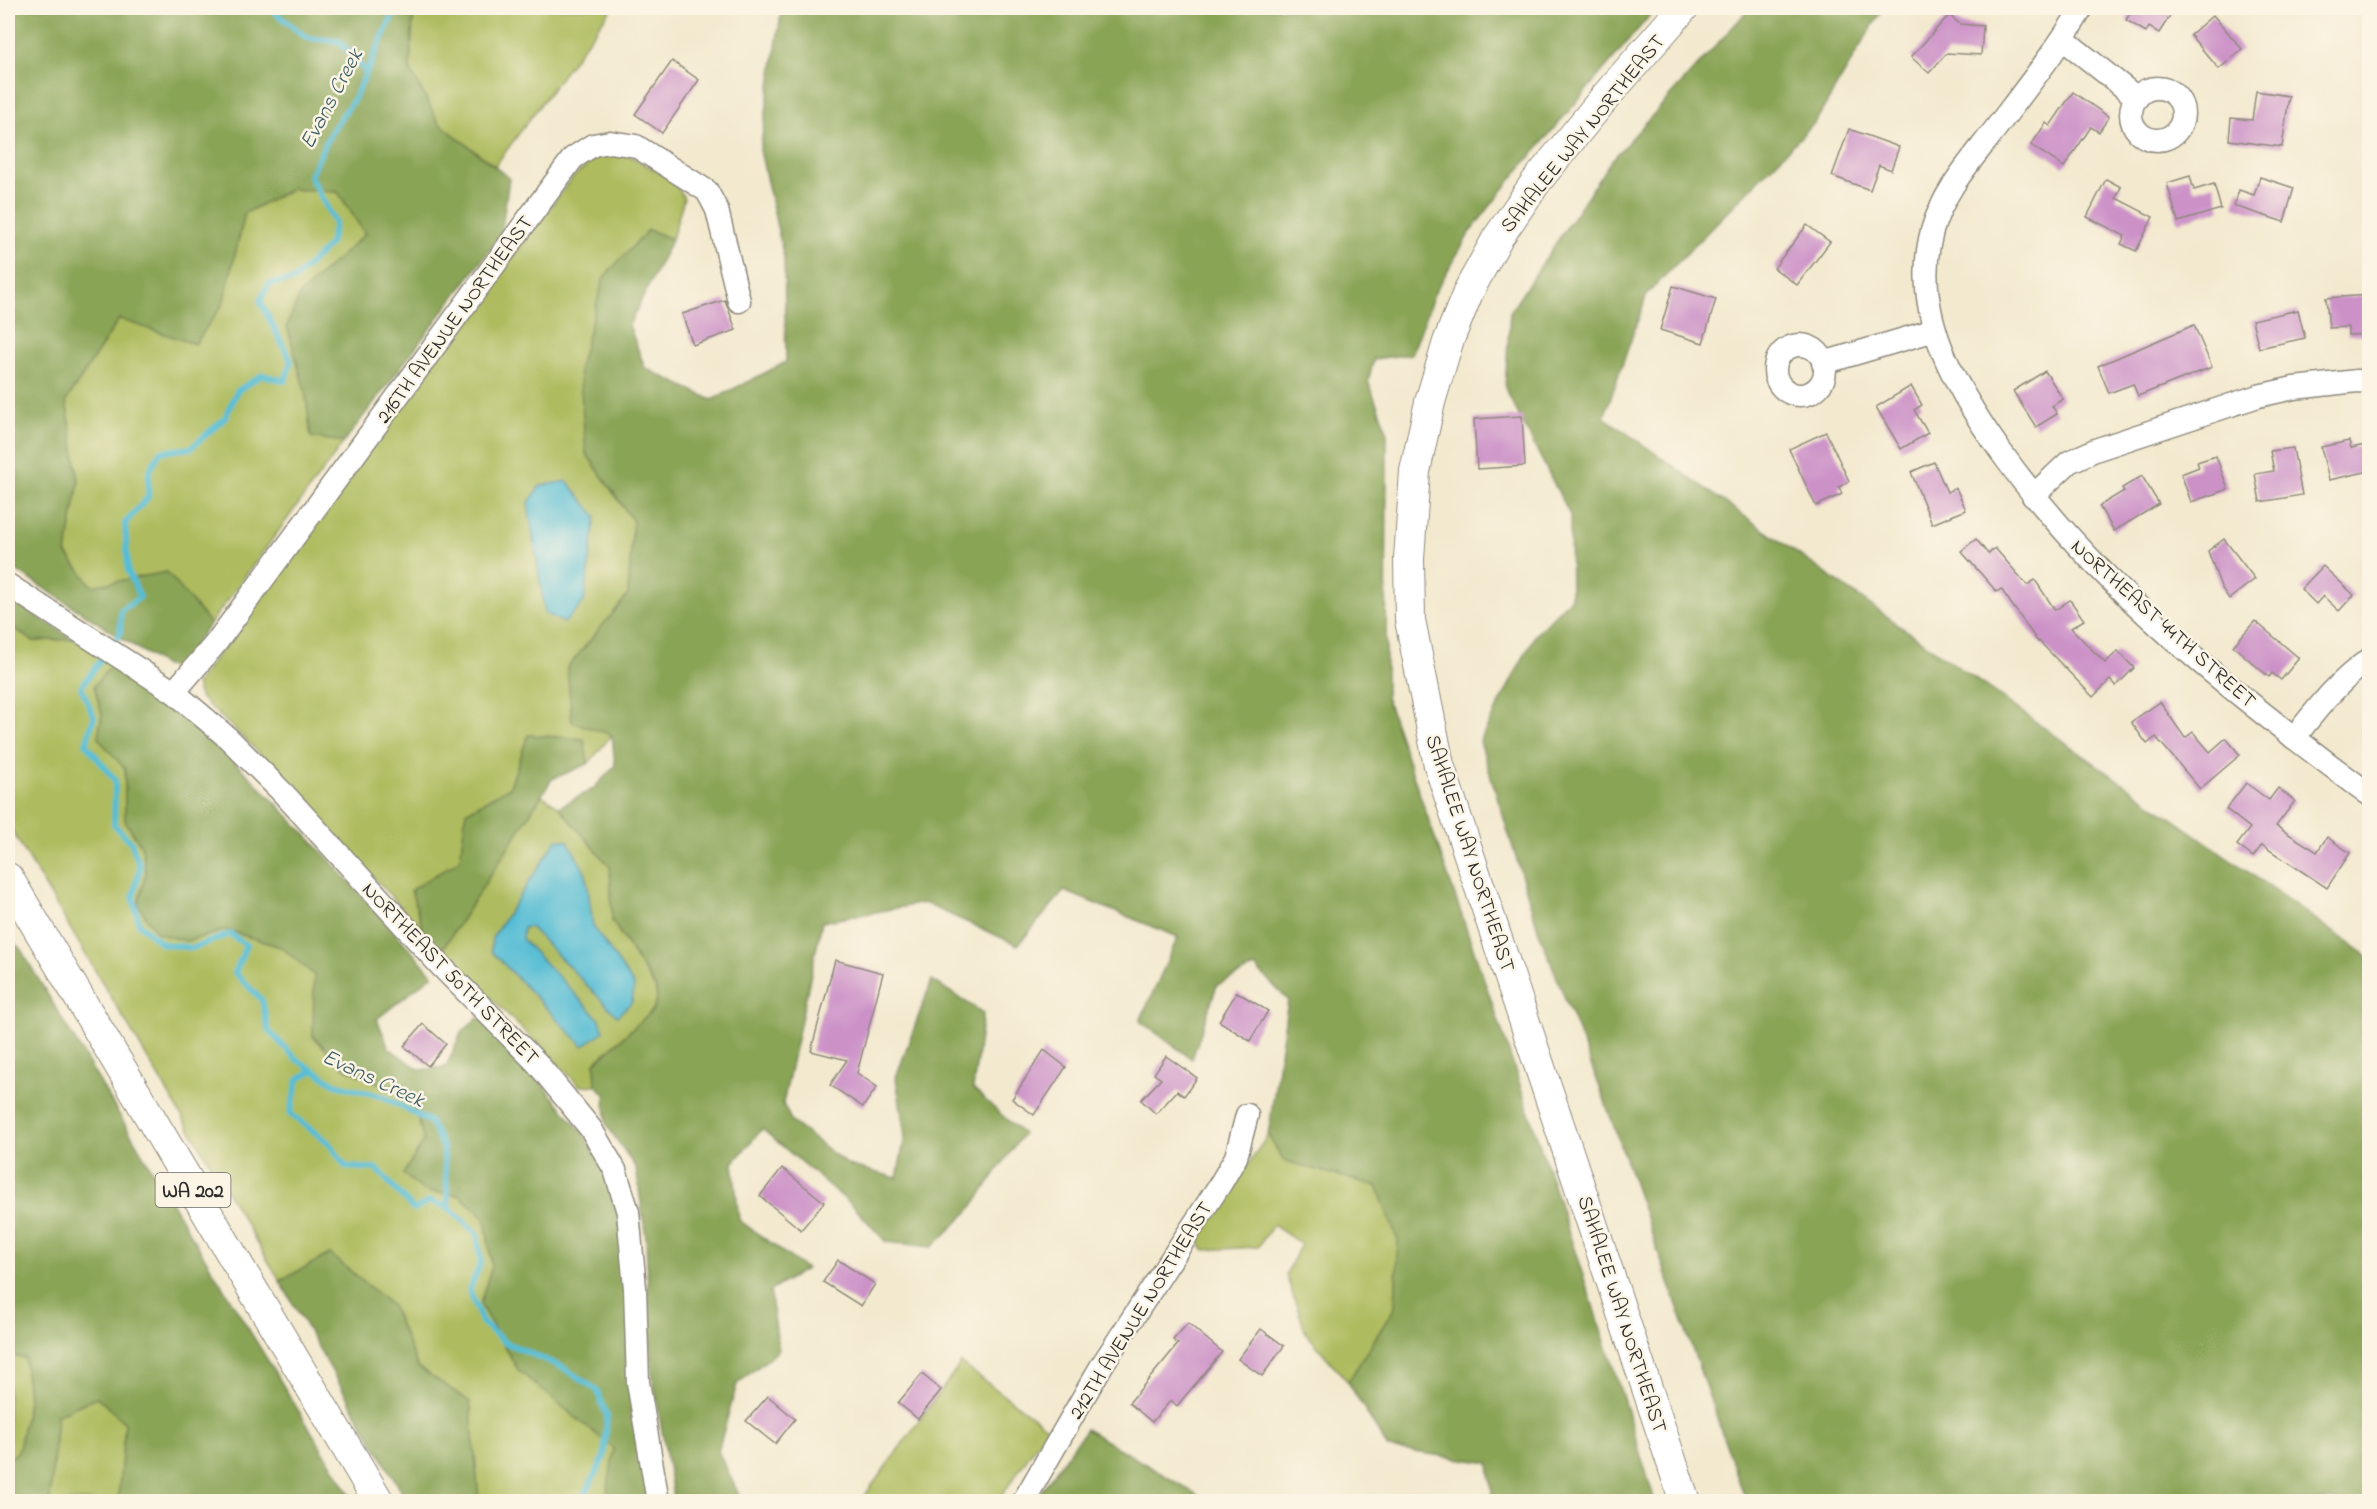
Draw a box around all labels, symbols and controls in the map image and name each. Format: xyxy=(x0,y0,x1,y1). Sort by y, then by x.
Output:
street label: SAHALEE WAY NORTHEAST xyxy=(1494,29,1673,240)
water label: Evans Creek xyxy=(293,42,373,155)
street label: 216TH AVENUE NORTHEAST xyxy=(370,210,541,430)
street label: NORTHEAST 44TH STREET xyxy=(2063,533,2262,716)
street label: SAHALEE WAY NORTHEAST xyxy=(1417,731,1522,976)
street label: NORTHEAST 50TH STREET xyxy=(354,876,545,1073)
water label: Evans Creek xyxy=(316,1042,430,1118)
road number: WA 202 xyxy=(156,1173,230,1207)
street label: SAHALEE WAY NORTHEAST xyxy=(1569,1192,1674,1437)
street label: 212TH AVENUE NORTHEAST xyxy=(1062,1196,1221,1426)

